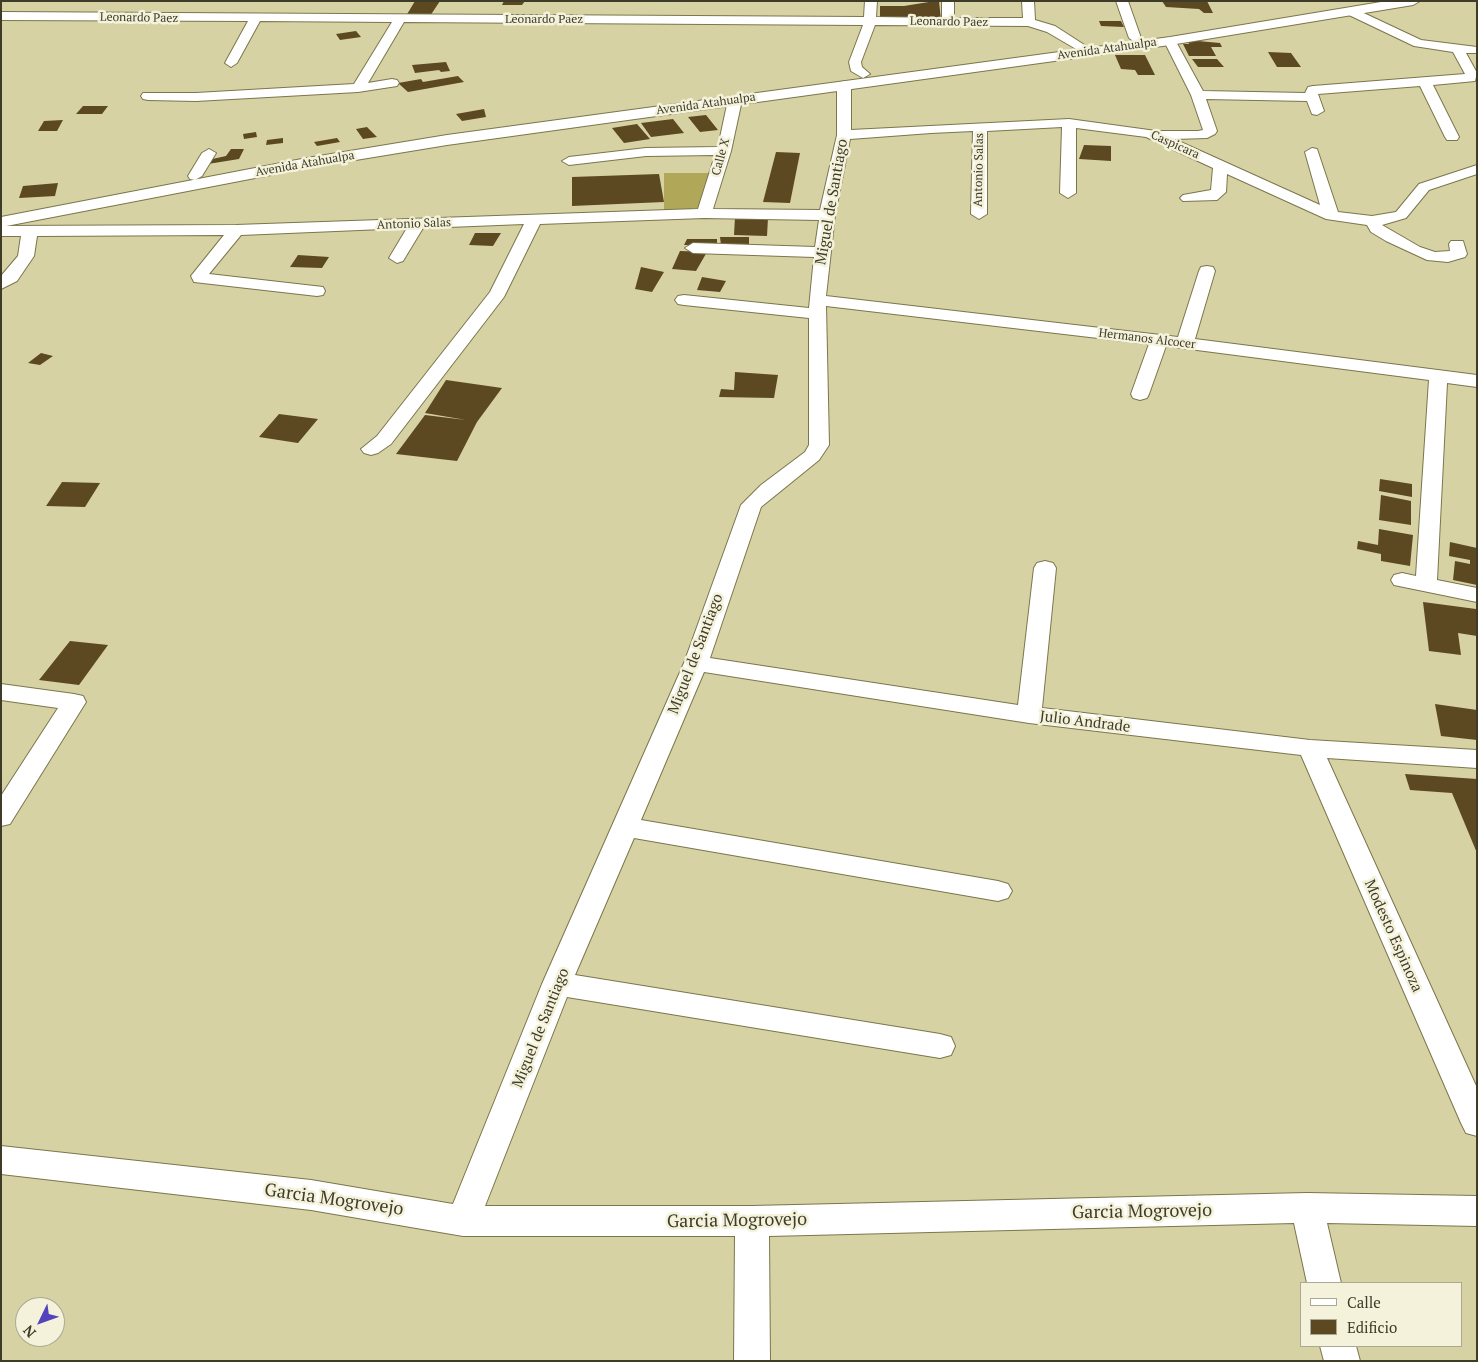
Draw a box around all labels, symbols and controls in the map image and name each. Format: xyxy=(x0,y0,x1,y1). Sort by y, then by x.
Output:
street label: Leonardo Paez xyxy=(100,10,178,26)
street label: Leonardo Paez xyxy=(505,13,583,27)
street label: Leonardo Paez xyxy=(910,14,988,30)
street label: Avenida Atahualpa xyxy=(1056,35,1158,63)
street label: Avenida Atahualpa xyxy=(655,90,757,118)
street label: Caspicara xyxy=(1148,128,1202,162)
street label: Antonio Salas xyxy=(971,133,987,207)
street label: Calle X xyxy=(709,137,733,177)
street label: Miguel de Santiago xyxy=(812,138,852,266)
street label: Avenida Atahualpa xyxy=(254,148,356,180)
street label: Antonio Salas xyxy=(377,216,451,232)
street label: Hermanos Alcocer xyxy=(1098,326,1196,352)
street label: Miguel de Santiago xyxy=(665,591,727,717)
street label: Julio Andrade xyxy=(1039,707,1131,737)
street label: Modesto Espinoza xyxy=(1360,877,1426,995)
street label: Miguel de Santiago xyxy=(509,965,573,1091)
street label: Garcia Mogrovejo xyxy=(263,1180,405,1220)
street label: Garcia Mogrovejo xyxy=(1072,1200,1212,1224)
street label: Garcia Mogrovejo xyxy=(667,1209,807,1233)
legend xyxy=(1300,1282,1463,1347)
text: Calle xyxy=(1347,1292,1381,1312)
north arrow xyxy=(15,1297,65,1347)
text: Edificio xyxy=(1347,1317,1397,1337)
text: N xyxy=(19,1321,40,1342)

